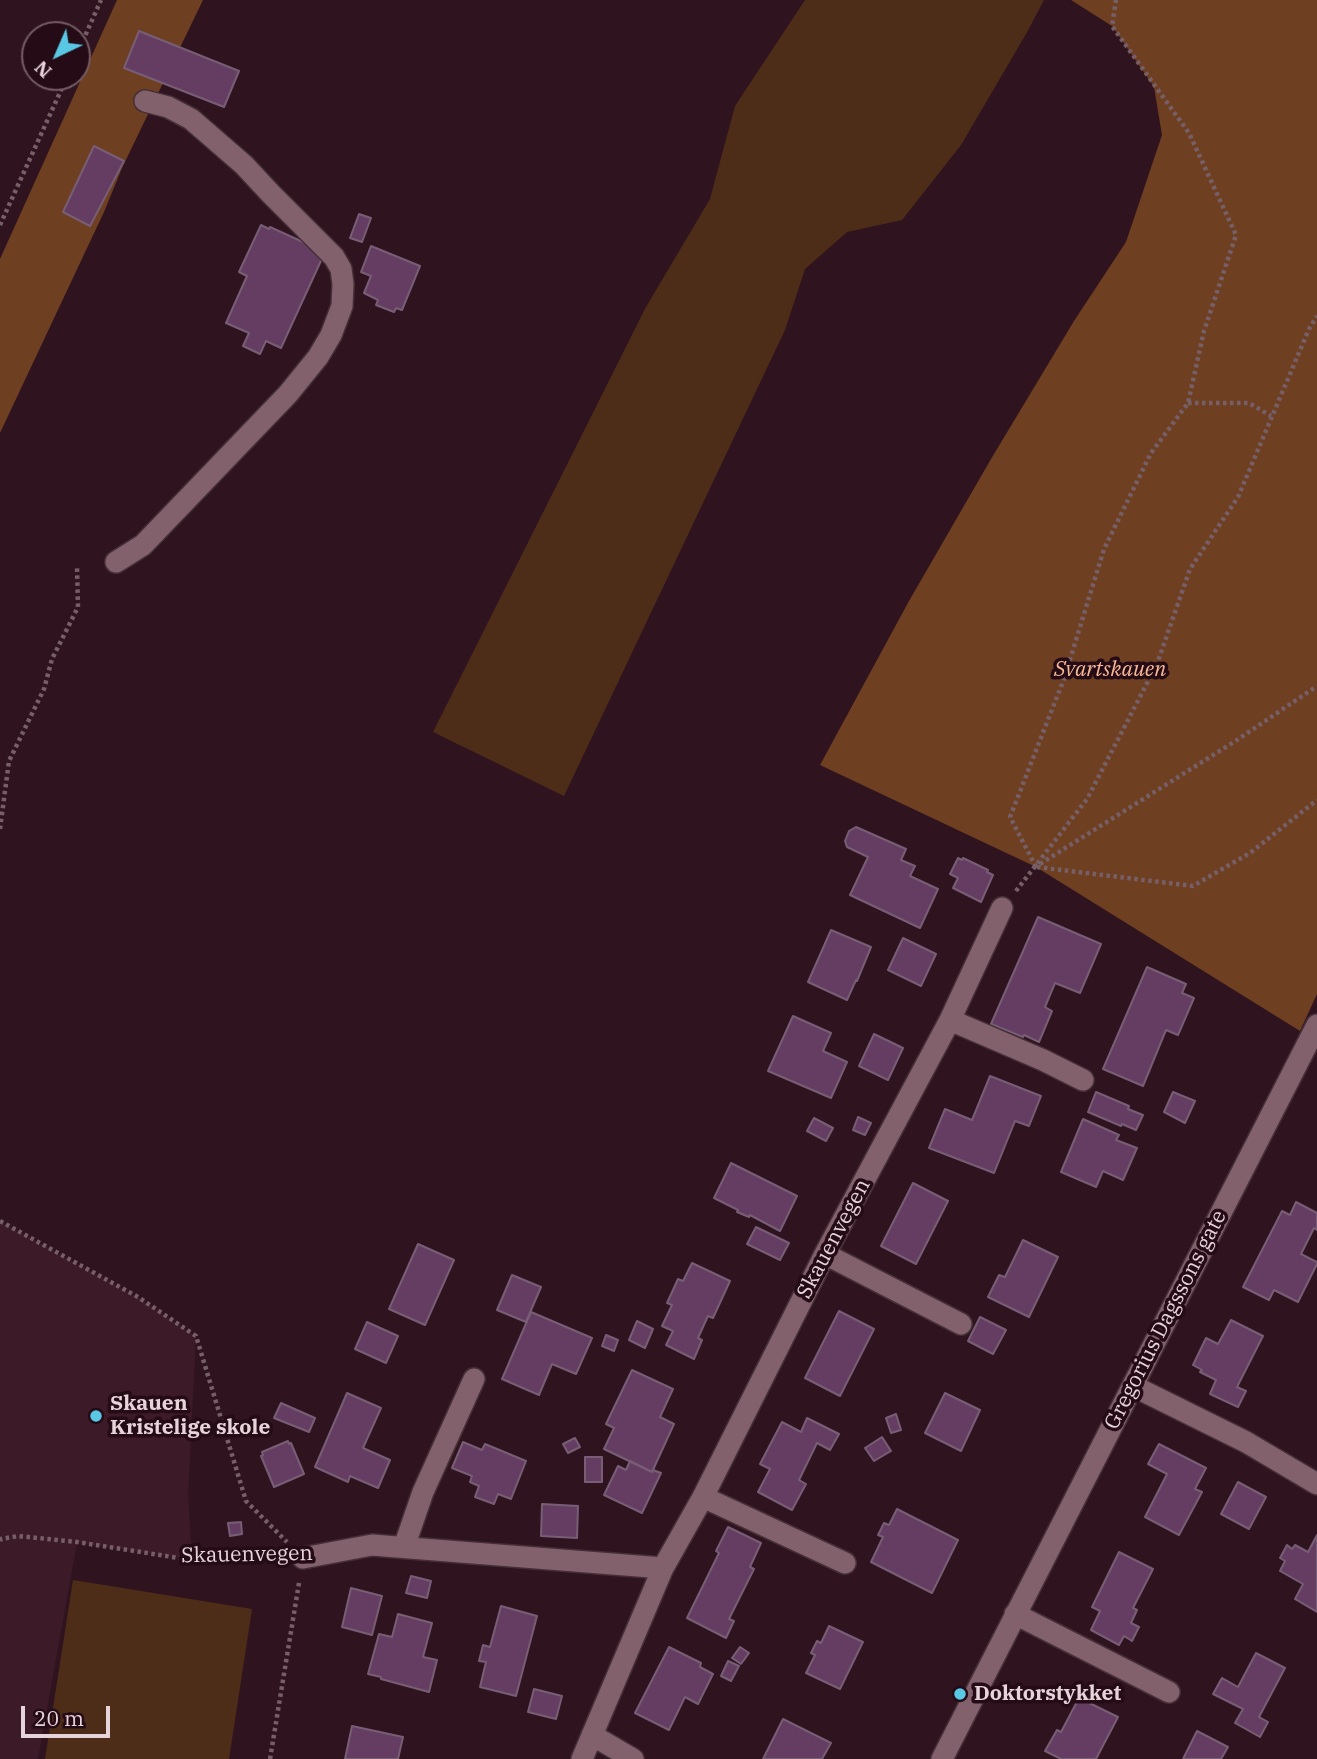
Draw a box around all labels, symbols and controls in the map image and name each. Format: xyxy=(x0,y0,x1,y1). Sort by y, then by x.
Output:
north arrow xyxy=(21,21,91,91)
text: N xyxy=(29,56,57,84)
park label: Svartskauen xyxy=(1054,657,1166,683)
street label: Skauenvegen xyxy=(792,1175,876,1303)
street label: Gregorius Dagssons gate xyxy=(1100,1206,1232,1434)
place label: Skauen Kristelige skole xyxy=(110,1391,270,1441)
marker: Skauen Kristelige skole xyxy=(88,1408,104,1424)
street label: Skauenvegen xyxy=(181,1541,313,1569)
place label: Doktorstykket xyxy=(974,1681,1121,1707)
marker: Doktorstykket xyxy=(952,1686,968,1702)
scale bar xyxy=(24,1692,114,1736)
text: 20 m xyxy=(34,1704,84,1732)

